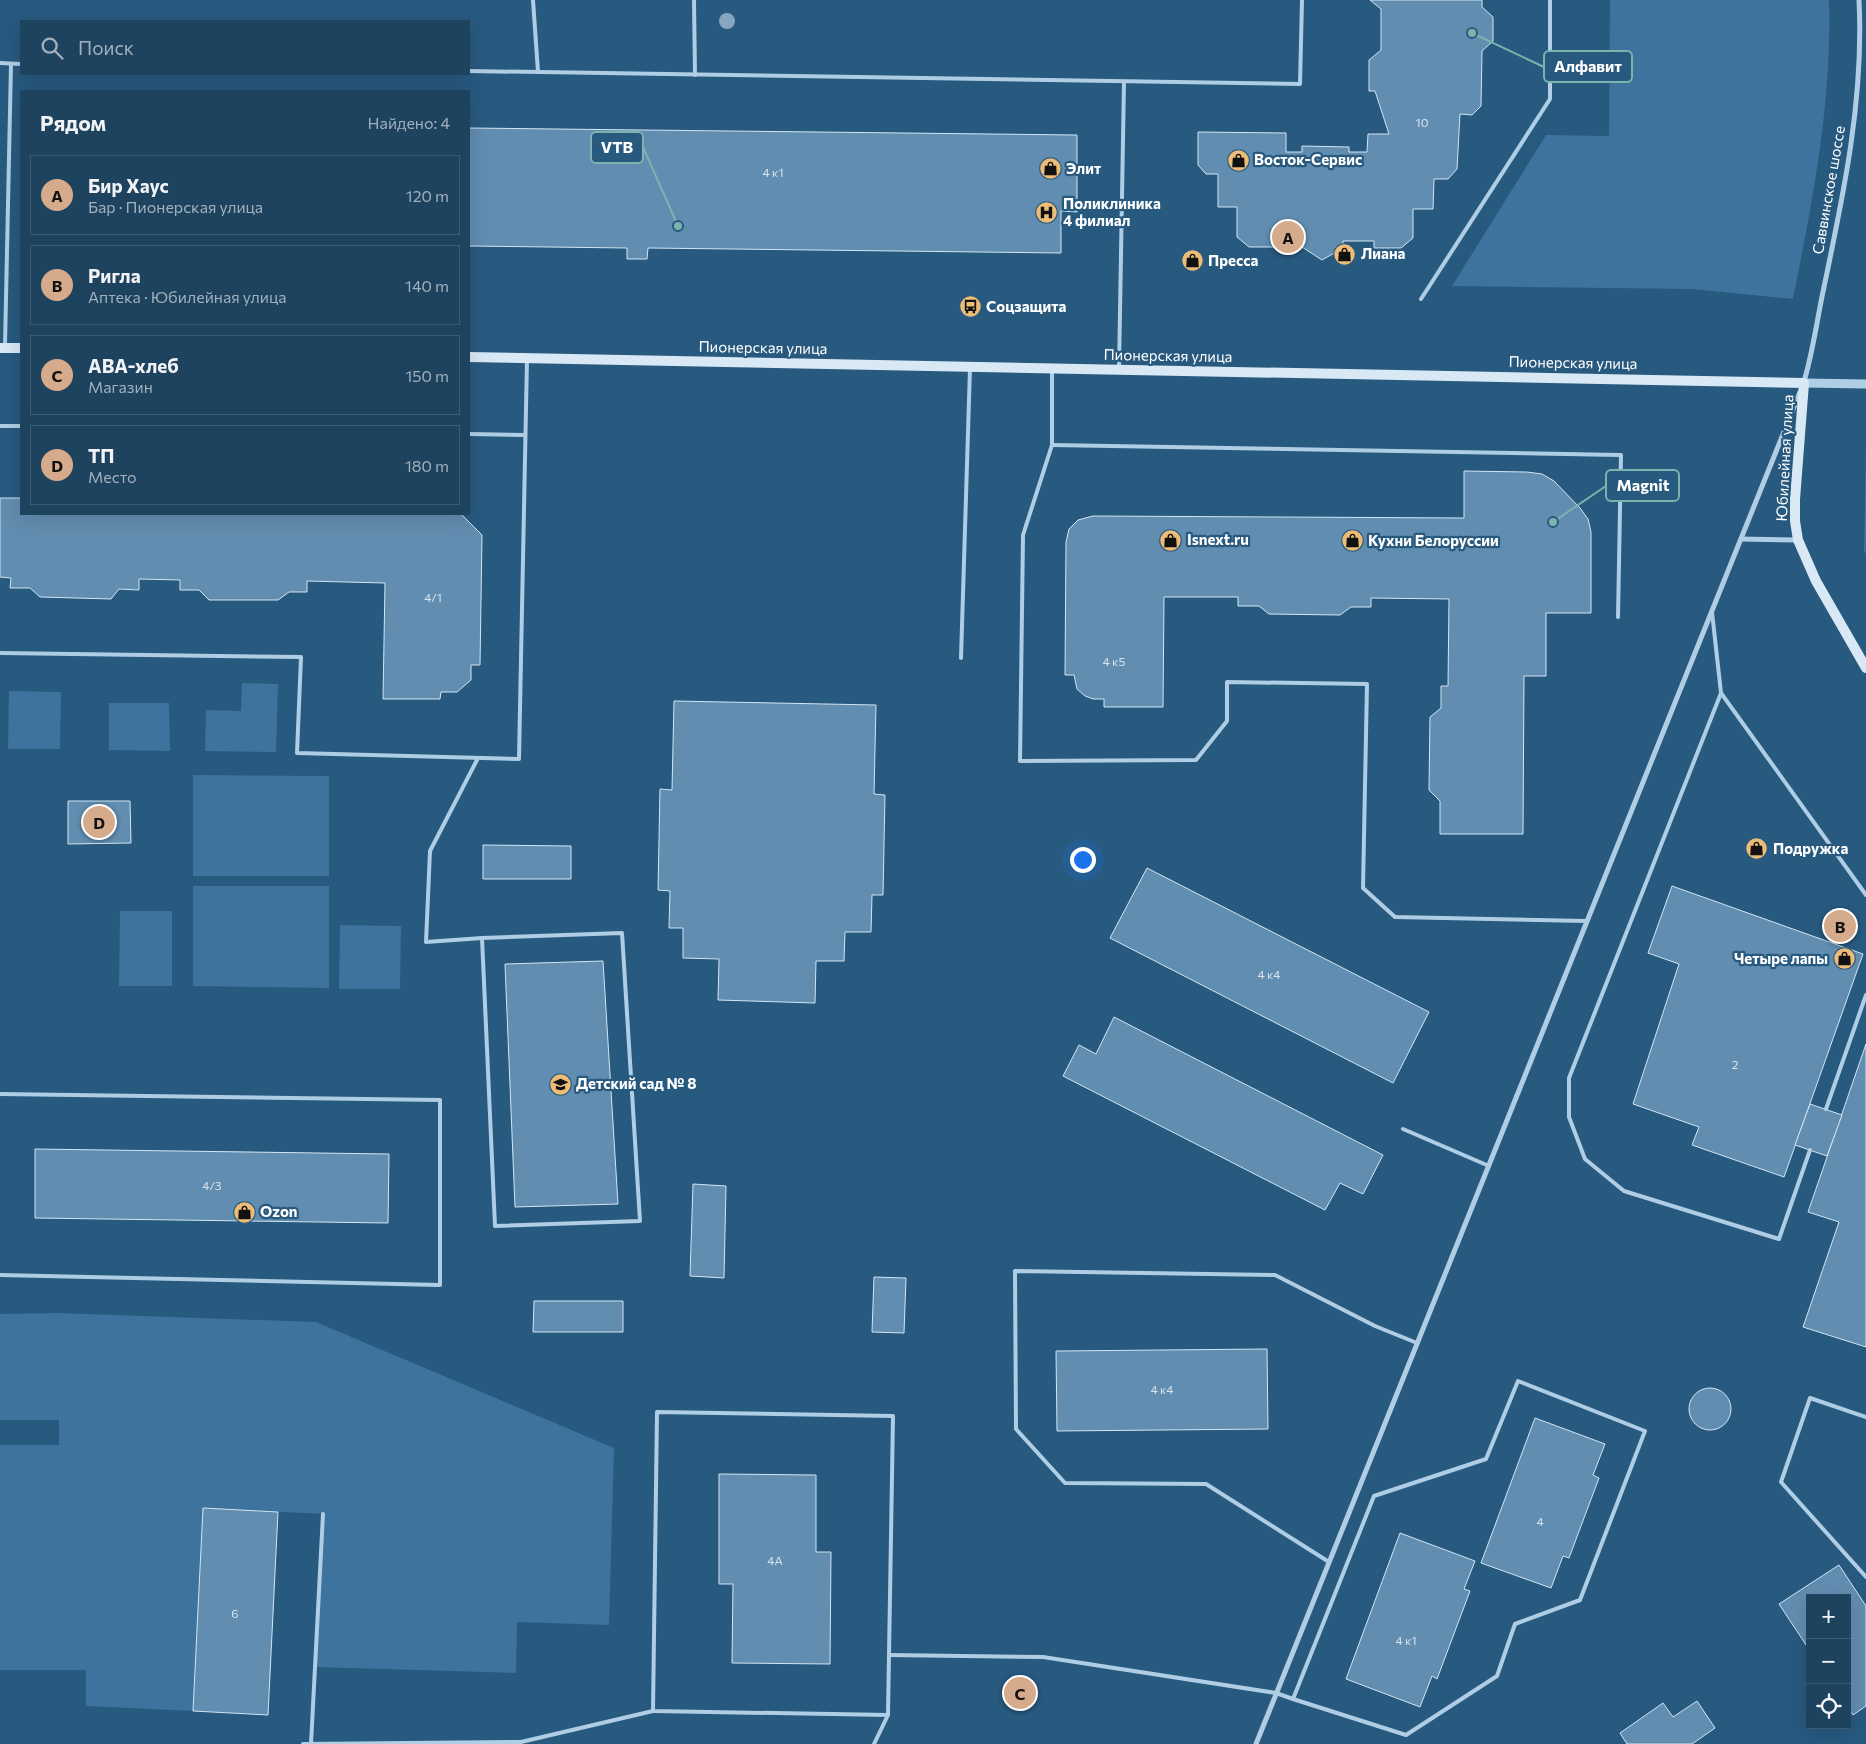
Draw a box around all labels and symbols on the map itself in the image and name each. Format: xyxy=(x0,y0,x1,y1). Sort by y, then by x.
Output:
callout: Алфавит xyxy=(1544,51,1632,82)
text: Алфавит xyxy=(1554,56,1622,75)
house number: 10 xyxy=(1416,115,1429,129)
street label: Саввинское шоссе xyxy=(1808,124,1848,255)
callout: VTB xyxy=(591,132,643,163)
text: VTB xyxy=(601,137,634,156)
shop icon: Восток-Сервис xyxy=(1226,148,1250,172)
place label: Восток-Сервис xyxy=(1254,150,1362,168)
shop icon: Элит xyxy=(1038,157,1062,181)
place label: Элит xyxy=(1066,159,1101,177)
house number: 4 к1 xyxy=(762,165,784,179)
place label: Поликлиника 4 филиал xyxy=(1063,194,1161,229)
hospital icon: Поликлиника 4 филиал xyxy=(1035,201,1059,225)
pin: A xyxy=(1272,218,1304,256)
shop icon: Лиана xyxy=(1333,242,1357,266)
place label: Лиана xyxy=(1361,244,1406,262)
shop icon: Пресса xyxy=(1180,249,1204,273)
place label: Пресса xyxy=(1208,251,1258,269)
bus stop icon: Соцзащита xyxy=(958,295,982,319)
place label: Соцзащита xyxy=(986,297,1067,315)
street label: Пионерская улица xyxy=(698,337,828,357)
street label: Пионерская улица xyxy=(1103,345,1233,365)
street label: Пионерская улица xyxy=(1508,352,1638,372)
street label: Юбилейная улица xyxy=(1772,394,1796,522)
callout: Magnit xyxy=(1606,470,1679,501)
text: Magnit xyxy=(1617,475,1670,494)
shop icon: Isnext.ru xyxy=(1159,528,1183,552)
shop icon: Кухни Белоруссии xyxy=(1340,529,1364,553)
place label: Isnext.ru xyxy=(1187,530,1249,548)
place label: Кухни Белоруссии xyxy=(1368,531,1499,549)
house number: 4/1 xyxy=(424,590,442,604)
house number: 4 к5 xyxy=(1103,654,1126,668)
pin: D xyxy=(83,803,115,841)
shop icon: Подружка xyxy=(1745,837,1769,861)
place label: Подружка xyxy=(1773,839,1848,857)
your location xyxy=(1070,847,1096,873)
pin: B xyxy=(1824,907,1856,945)
shop icon: Четыре лапы xyxy=(1832,947,1856,971)
place label: Четыре лапы xyxy=(1734,949,1828,967)
house number: 4 к4 xyxy=(1258,967,1280,981)
house number: 2 xyxy=(1732,1057,1739,1071)
school or university icon: Детский сад № 8 xyxy=(548,1072,572,1096)
place label: Детский сад № 8 xyxy=(576,1074,696,1092)
house number: 4/3 xyxy=(202,1178,222,1192)
shop icon: Ozon xyxy=(232,1200,256,1224)
place label: Ozon xyxy=(260,1202,298,1220)
house number: 4 к4 xyxy=(1151,1382,1173,1396)
house number: 4 xyxy=(1536,1514,1544,1528)
house number: 4А xyxy=(767,1553,783,1567)
house number: 6 xyxy=(231,1606,239,1620)
house number: 4 к1 xyxy=(1395,1633,1417,1647)
pin: C xyxy=(1004,1674,1036,1712)

